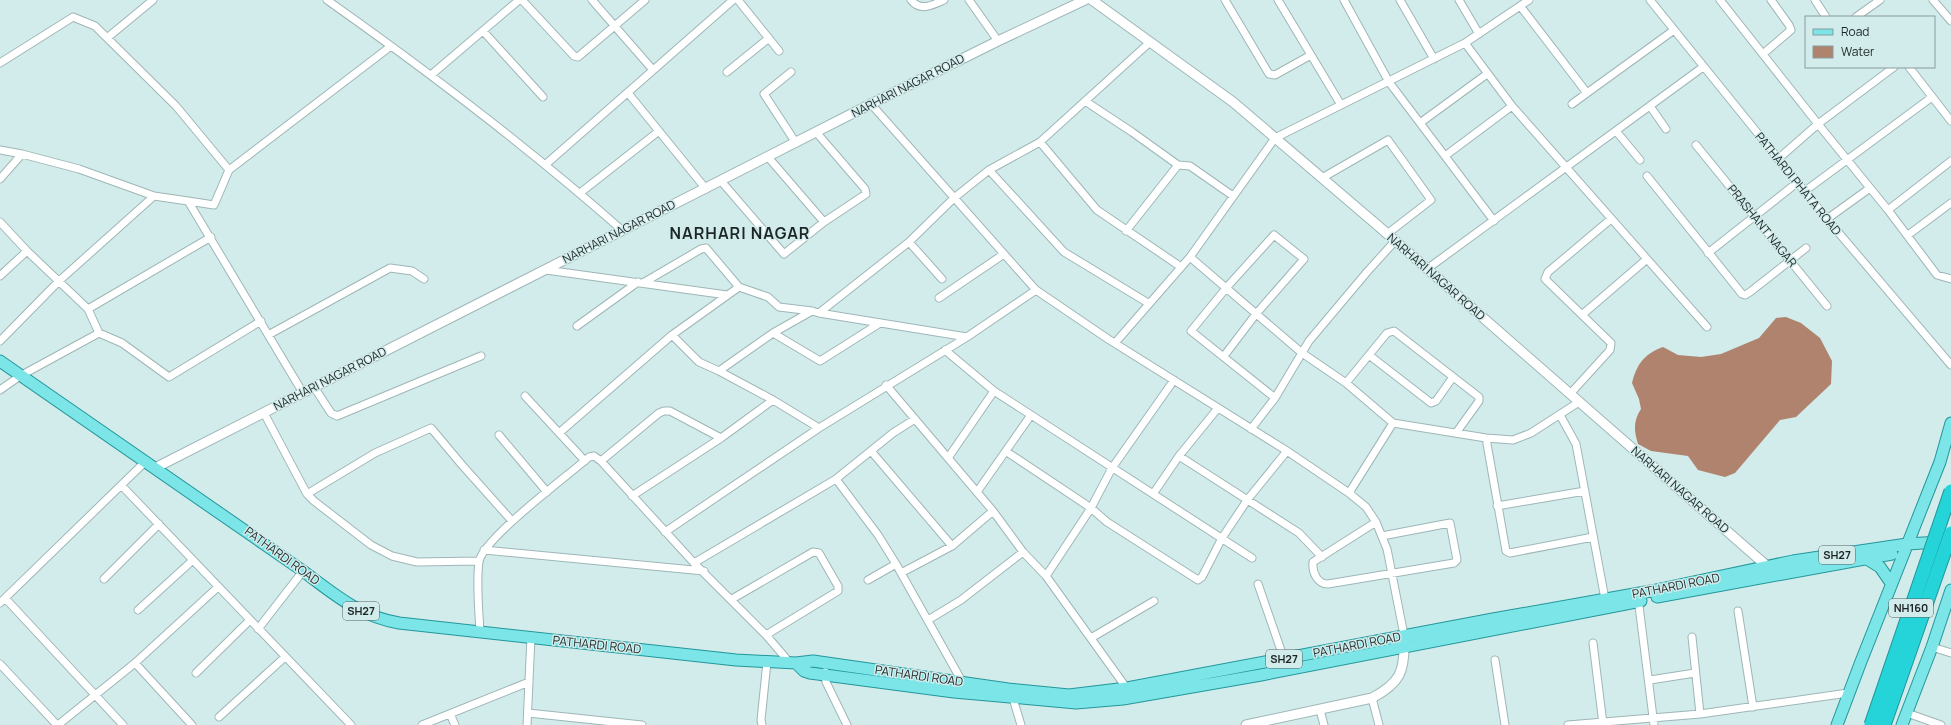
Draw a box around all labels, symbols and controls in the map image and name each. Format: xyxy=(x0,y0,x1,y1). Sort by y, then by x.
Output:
legend xyxy=(1805,16,1935,68)
text: Road xyxy=(1841,23,1869,40)
text: Water xyxy=(1841,43,1875,60)
street label: NARHARI NAGAR ROAD xyxy=(848,50,967,122)
street label: PATHARDI PHATA ROAD xyxy=(1751,128,1845,239)
street label: PRASHANT NAGAR xyxy=(1724,181,1801,271)
street label: NARHARI NAGAR ROAD xyxy=(559,196,678,268)
district label: NARHARI NAGAR xyxy=(670,222,810,244)
street label: NARHARI NAGAR ROAD xyxy=(1384,229,1489,324)
street label: NARHARI NAGAR ROAD xyxy=(270,343,389,415)
street label: NARHARI NAGAR ROAD xyxy=(1628,442,1733,537)
street label: PATHARDI ROAD xyxy=(241,523,323,589)
road number: SH27 xyxy=(1819,546,1855,564)
street label: PATHARDI ROAD xyxy=(1631,569,1721,602)
road number: NH160 xyxy=(1889,599,1933,617)
road number: SH27 xyxy=(343,602,379,620)
street label: PATHARDI ROAD xyxy=(1312,628,1402,661)
street label: PATHARDI ROAD xyxy=(552,631,642,658)
road number: SH27 xyxy=(1266,650,1302,668)
street label: PATHARDI ROAD xyxy=(874,661,964,690)

